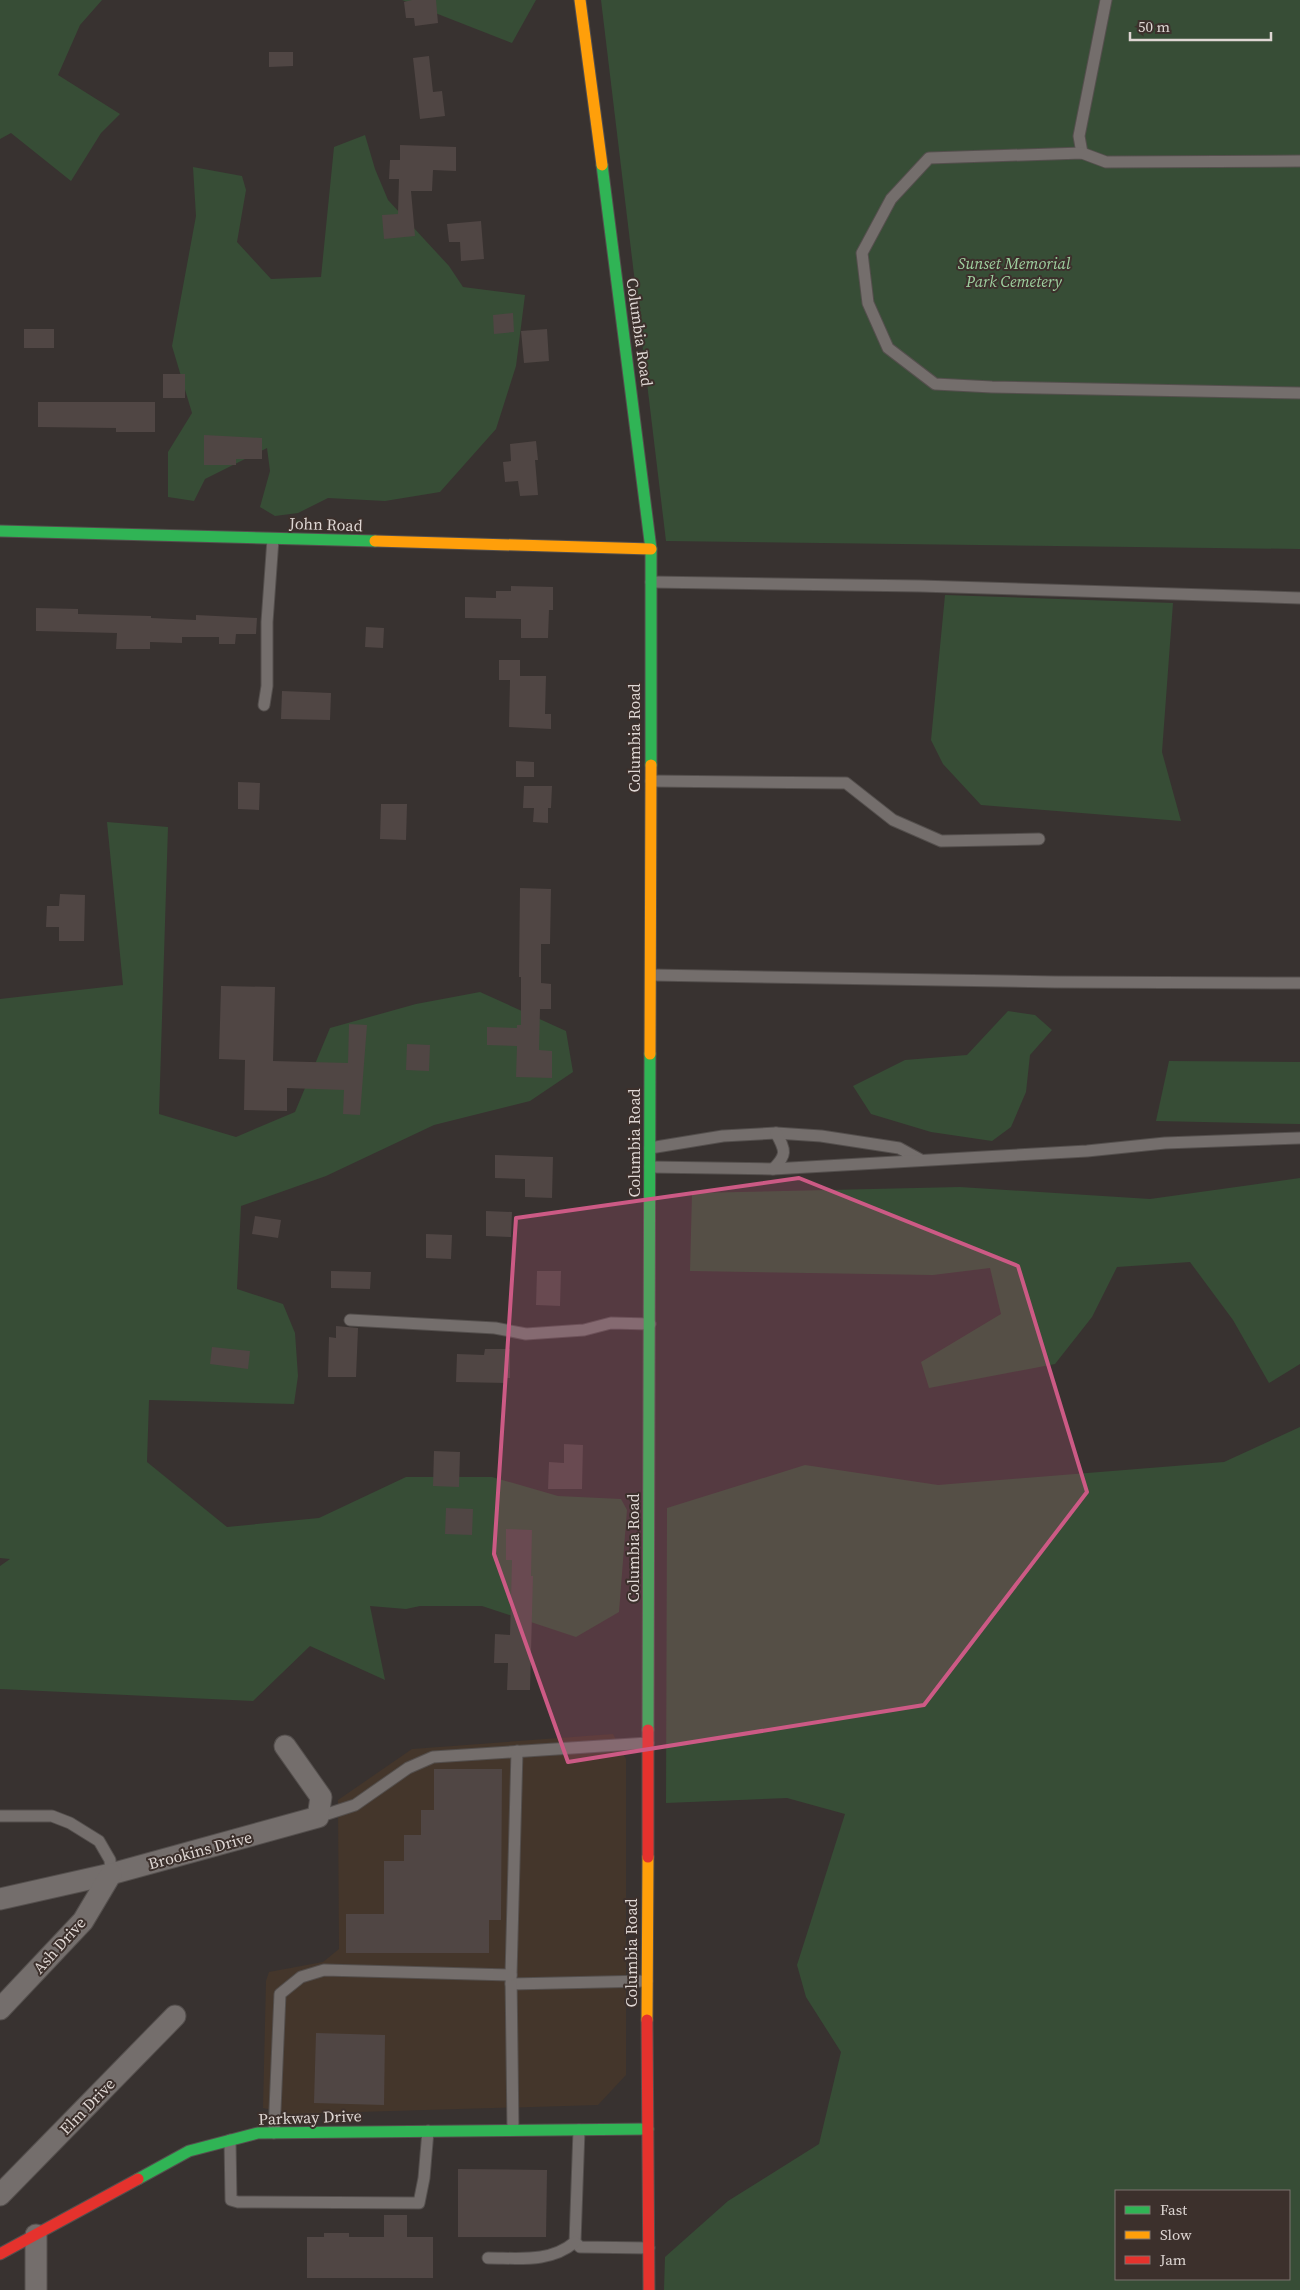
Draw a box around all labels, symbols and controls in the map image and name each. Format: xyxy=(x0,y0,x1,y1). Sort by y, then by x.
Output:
scale bar xyxy=(1130,10,1271,42)
text: 50 m xyxy=(1138,16,1170,37)
park label: Sunset Memorial Park Cemetery xyxy=(958,252,1071,292)
street label: Columbia Road xyxy=(622,276,658,388)
street label: John Road xyxy=(288,512,363,536)
street label: Columbia Road xyxy=(623,683,645,793)
street label: Columbia Road xyxy=(623,1088,645,1198)
street label: Columbia Road xyxy=(622,1493,644,1603)
street label: Brookins Drive xyxy=(146,1826,254,1874)
street label: Columbia Road xyxy=(620,1898,642,2008)
street label: Ash Drive xyxy=(28,1912,90,1978)
street label: Elm Drive xyxy=(54,2073,120,2139)
street label: Parkway Drive xyxy=(258,2104,362,2130)
legend xyxy=(1115,2190,1290,2280)
text: Fast xyxy=(1160,2199,1187,2220)
text: Slow xyxy=(1160,2224,1192,2245)
text: Jam xyxy=(1159,2249,1187,2270)

